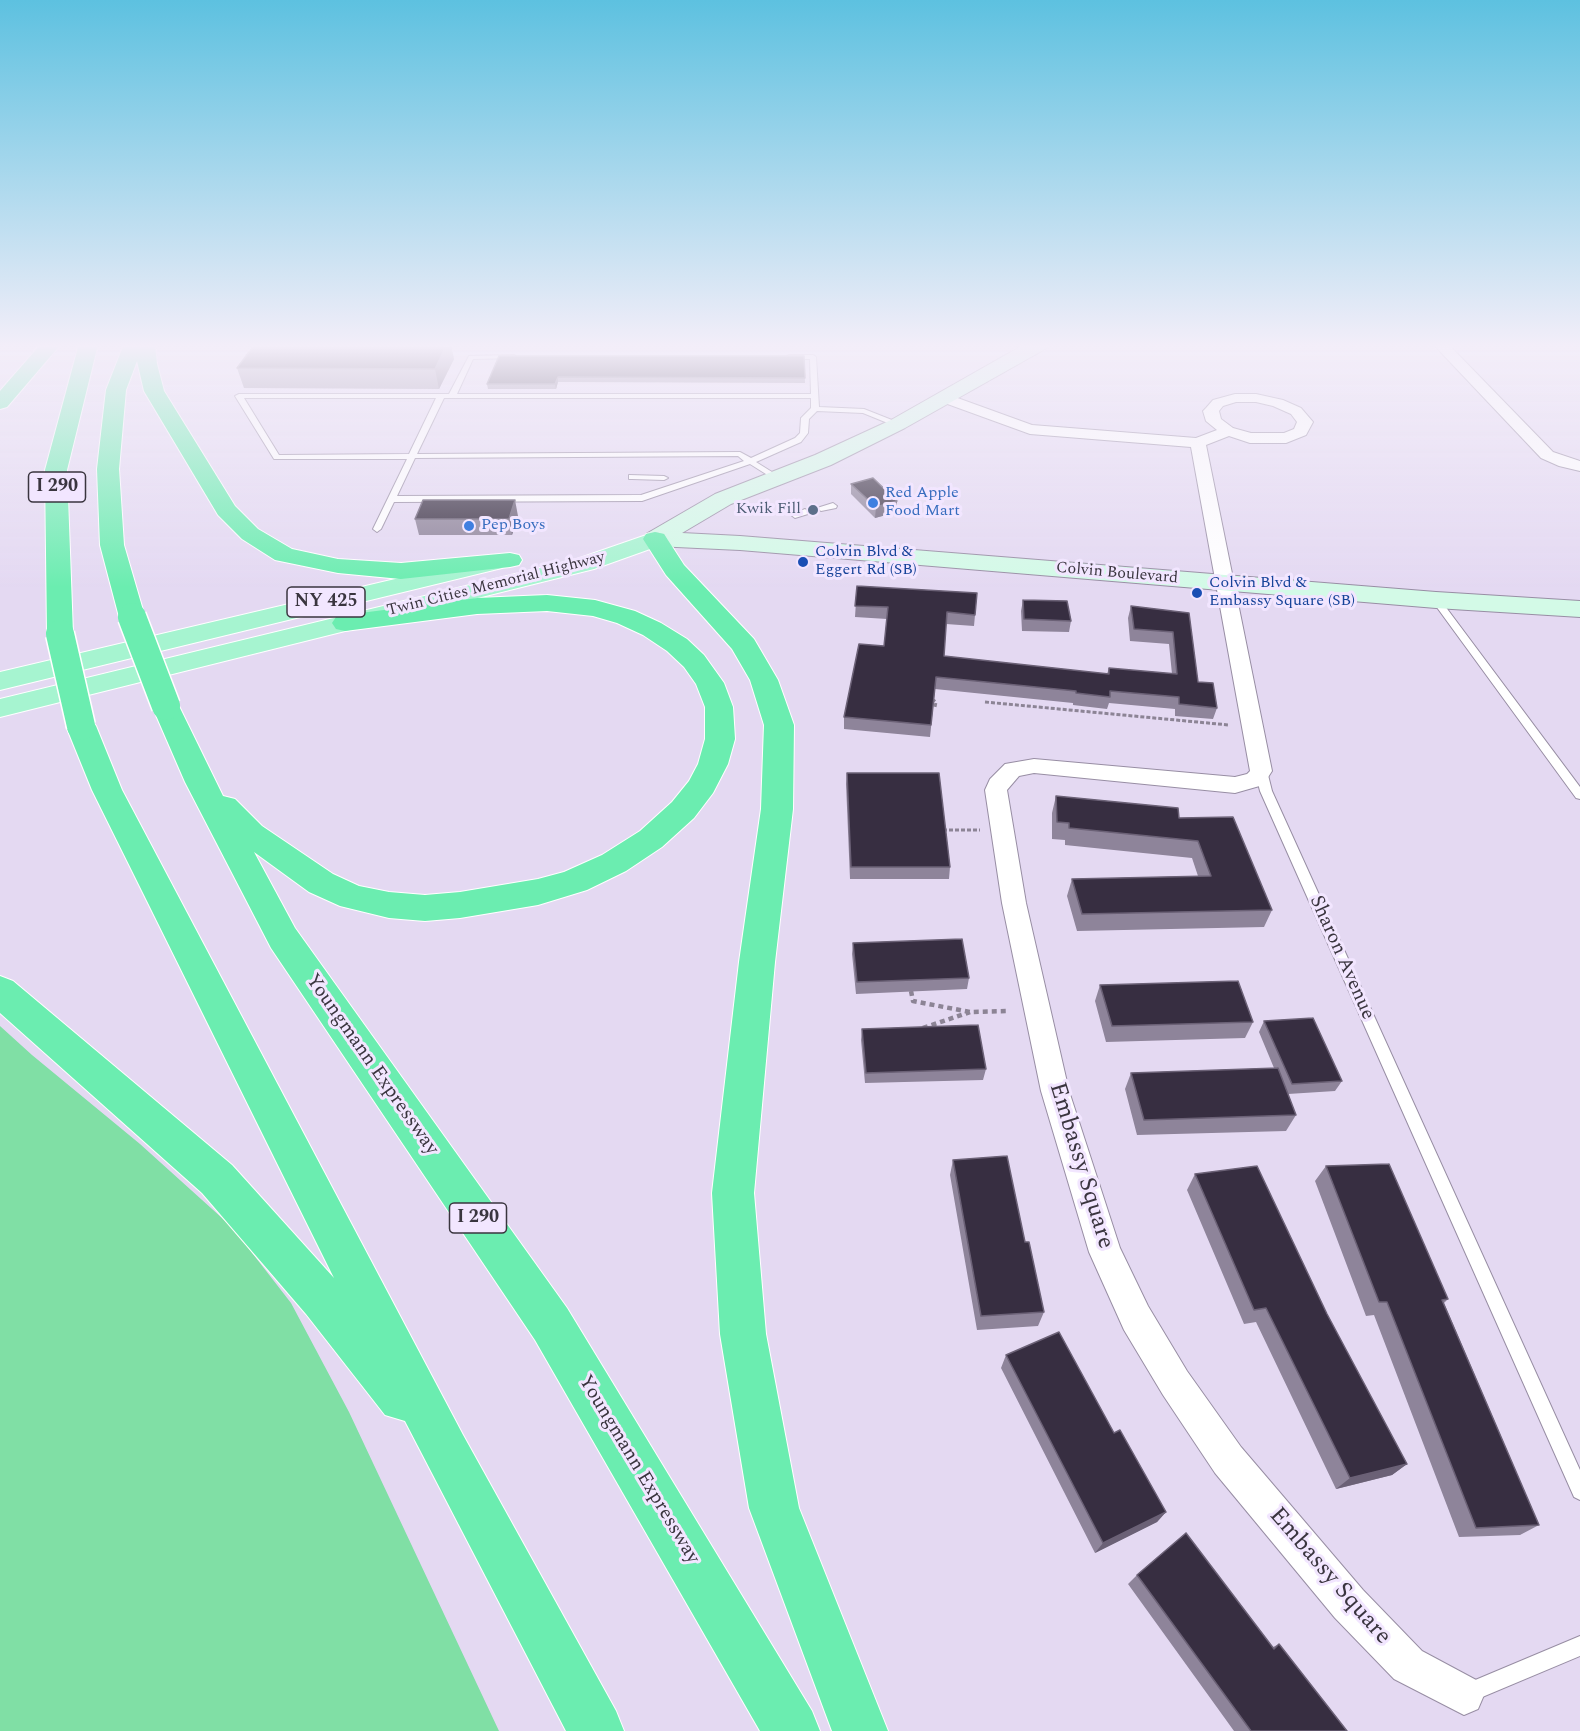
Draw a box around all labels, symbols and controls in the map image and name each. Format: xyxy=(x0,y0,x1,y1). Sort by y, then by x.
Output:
road number: I 290 xyxy=(28,472,86,502)
place label: Red Apple Food Mart xyxy=(885,484,960,522)
marker: Red Apple Food Mart xyxy=(866,496,880,510)
place label: Kwik Fill xyxy=(736,500,801,520)
marker: Kwik Fill xyxy=(806,503,820,517)
place label: Pep Boys xyxy=(481,516,546,536)
marker: Pep Boys xyxy=(462,519,476,533)
place label: Colvin Blvd & Eggert Rd (SB) xyxy=(815,543,917,581)
street label: Twin Cities Memorial Highway xyxy=(385,549,607,621)
marker: Colvin Blvd & Eggert Rd (SB) xyxy=(796,555,810,569)
street label: Colvin Boulevard xyxy=(1055,559,1179,589)
place label: Colvin Blvd & Embassy Square (SB) xyxy=(1209,574,1355,612)
marker: Colvin Blvd & Embassy Square (SB) xyxy=(1190,586,1204,600)
road number: NY 425 xyxy=(287,587,365,617)
street label: Sharon Avenue xyxy=(1303,892,1379,1024)
street label: Youngmann Expressway xyxy=(299,970,443,1160)
street label: Embassy Square xyxy=(1041,1079,1119,1253)
road number: I 290 xyxy=(450,1203,506,1233)
street label: Youngmann Expressway xyxy=(572,1371,704,1569)
street label: Embassy Square xyxy=(1262,1503,1396,1651)

